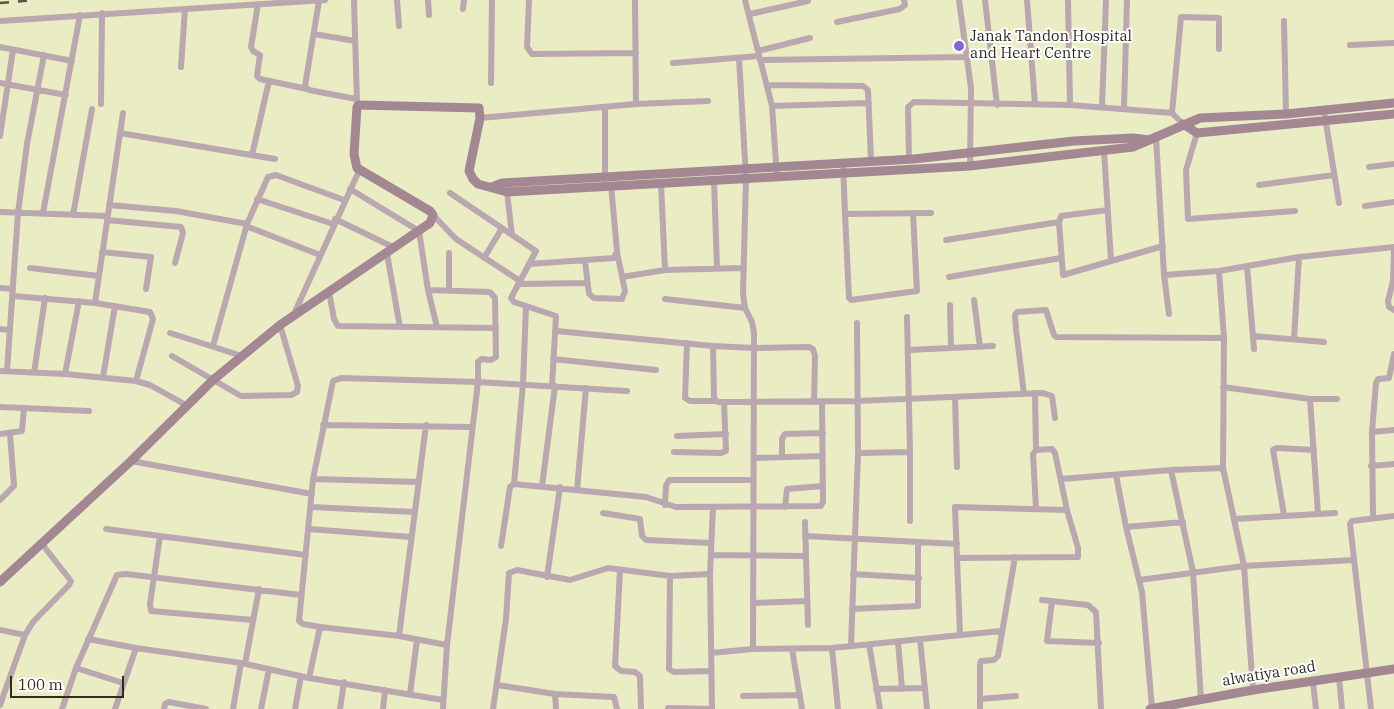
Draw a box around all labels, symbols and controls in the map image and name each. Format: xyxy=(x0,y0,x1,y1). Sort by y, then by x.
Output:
place label: Janak Tandon Hospital and Heart Centre xyxy=(970,28,1132,63)
marker: Janak Tandon Hospital and Heart Centre xyxy=(952,39,966,53)
street label: alwatiya road xyxy=(1221,658,1317,690)
scale bar xyxy=(12,666,126,698)
text: 100 m xyxy=(18,675,63,694)

